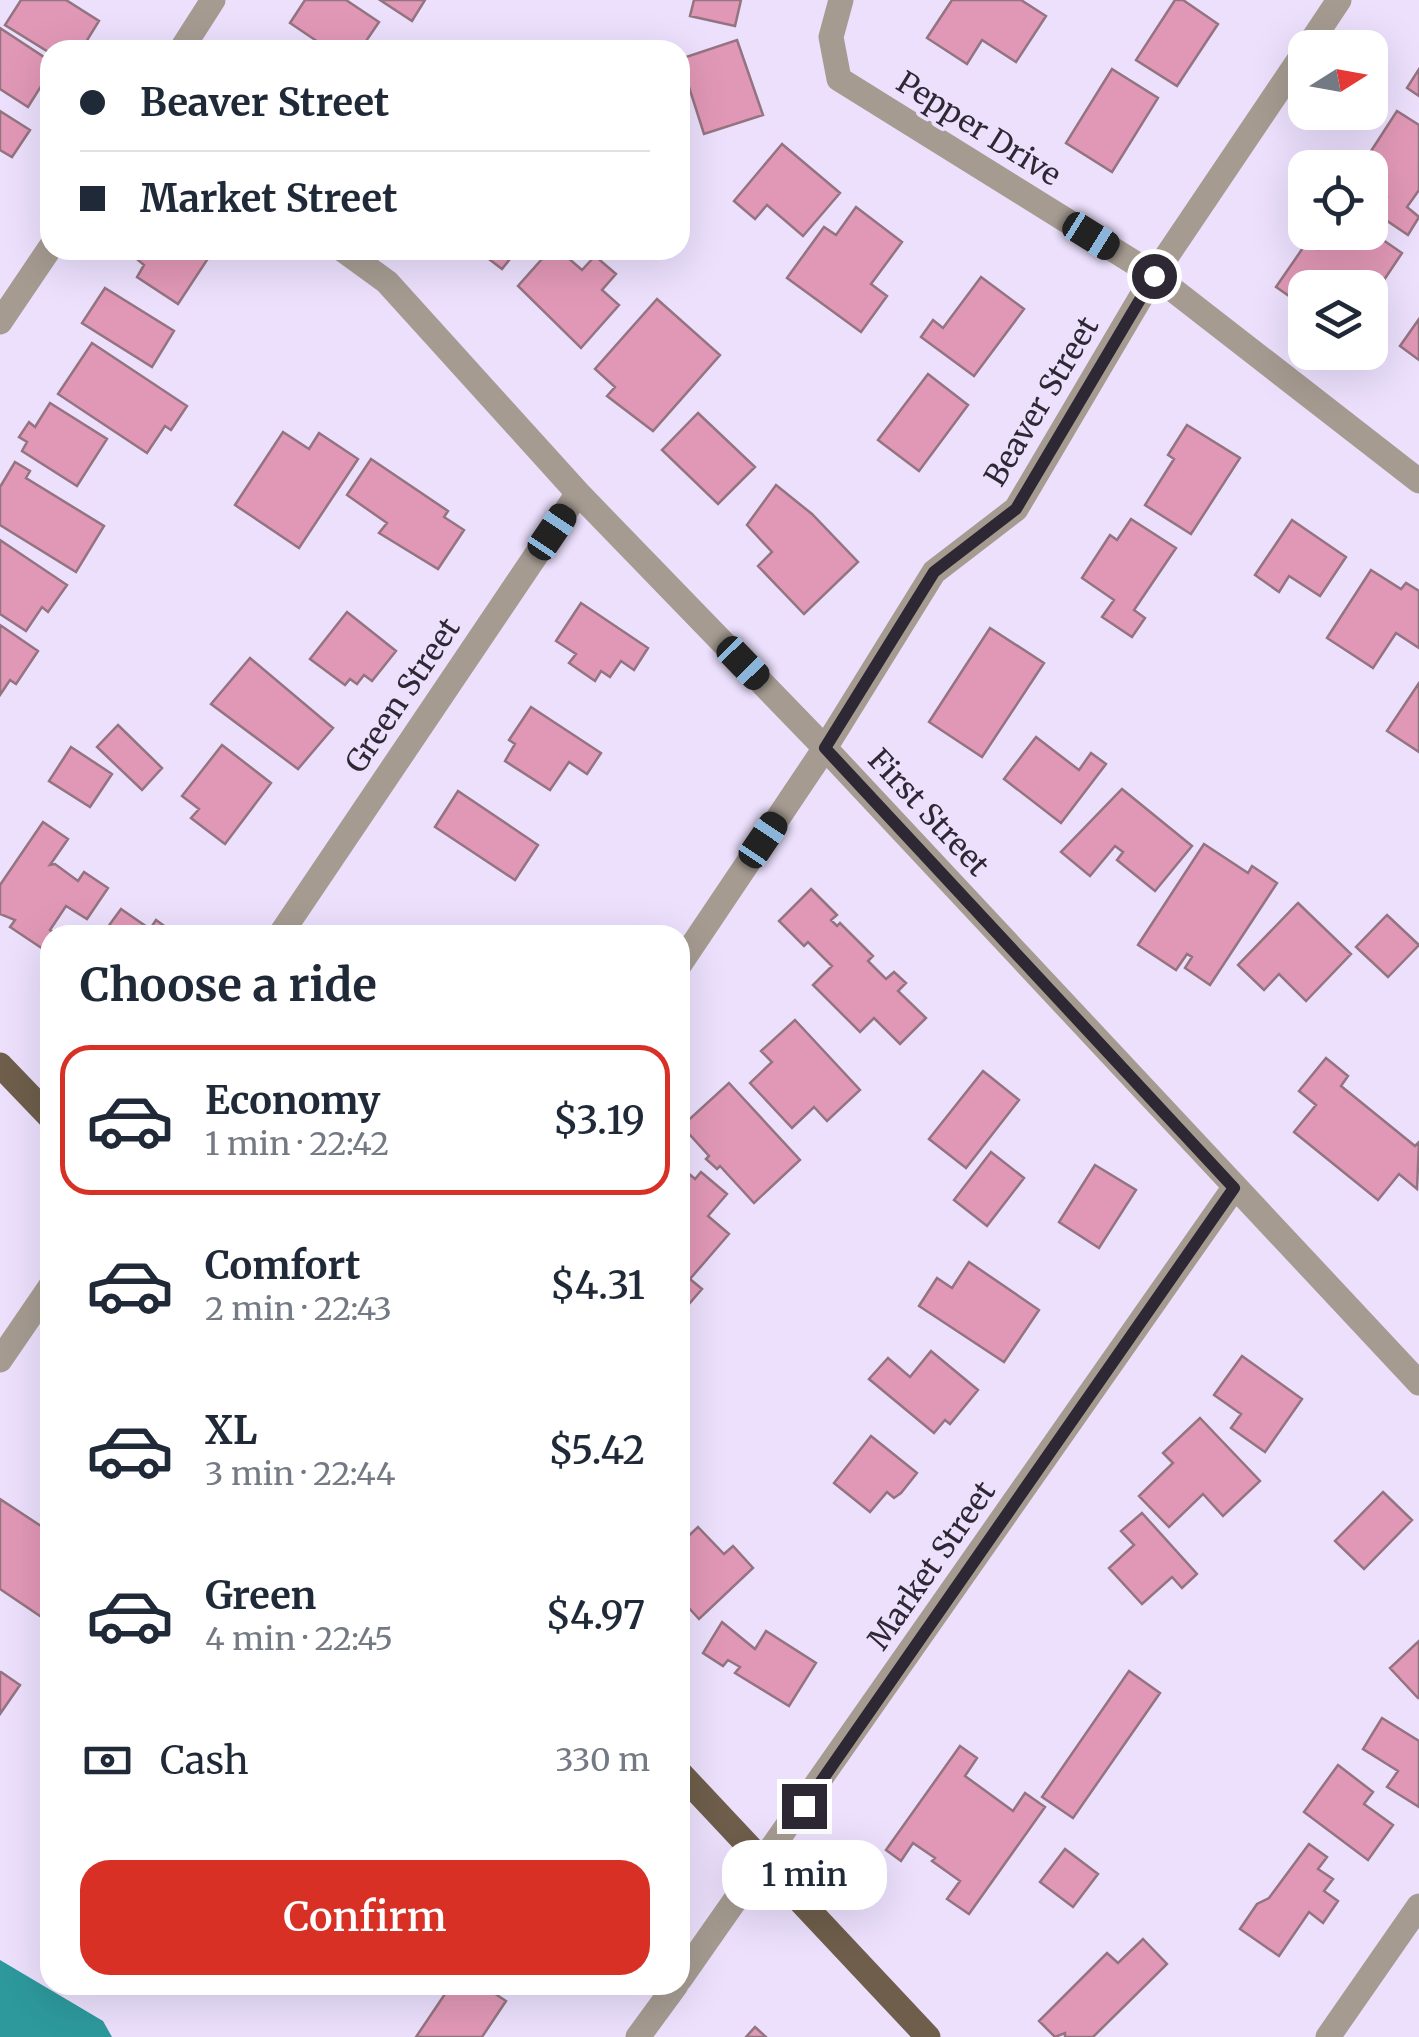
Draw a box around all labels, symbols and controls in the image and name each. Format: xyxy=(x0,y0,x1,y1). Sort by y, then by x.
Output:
north arrow xyxy=(1288,30,1388,130)
map controls xyxy=(1288,30,1388,370)
street label: Pepper Drive xyxy=(890,63,1068,193)
text: Beaver Street xyxy=(140,79,389,126)
button: locate xyxy=(1288,150,1388,250)
text: Market Street xyxy=(140,175,397,222)
car xyxy=(1058,207,1124,265)
route start xyxy=(1132,254,1177,299)
button: layers xyxy=(1288,270,1388,370)
street label: Beaver Street xyxy=(976,309,1107,493)
car xyxy=(523,499,581,565)
street label: Green Street xyxy=(336,610,468,780)
car xyxy=(711,631,775,695)
street label: First Street xyxy=(861,740,998,884)
car xyxy=(734,807,792,873)
text: Choose a ride xyxy=(80,957,377,1013)
icon: car xyxy=(85,1075,175,1165)
text: Economy xyxy=(205,1077,380,1124)
text: $3.19 xyxy=(553,1097,645,1144)
text: 1 min · 22:42 xyxy=(205,1124,389,1164)
icon: car xyxy=(85,1240,175,1330)
text: Comfort xyxy=(205,1242,361,1289)
text: $4.31 xyxy=(550,1262,645,1309)
text: 2 min · 22:43 xyxy=(205,1289,392,1329)
icon: car xyxy=(85,1405,175,1495)
text: XL xyxy=(205,1407,257,1454)
text: $5.42 xyxy=(548,1427,645,1474)
text: 3 min · 22:44 xyxy=(205,1454,395,1494)
street label: Market Street xyxy=(859,1473,1003,1657)
icon: car xyxy=(85,1570,175,1660)
text: Green xyxy=(205,1572,316,1619)
text: $4.97 xyxy=(545,1592,645,1639)
text: 4 min · 22:45 xyxy=(205,1619,393,1659)
icon: cash xyxy=(80,1733,135,1788)
text: Cash xyxy=(160,1737,249,1784)
text: 330 m xyxy=(555,1740,650,1780)
route end xyxy=(782,1784,827,1829)
callout: 1 min xyxy=(722,1841,886,1911)
text: 1 min xyxy=(761,1855,848,1895)
button: Confirm xyxy=(80,1860,650,1975)

